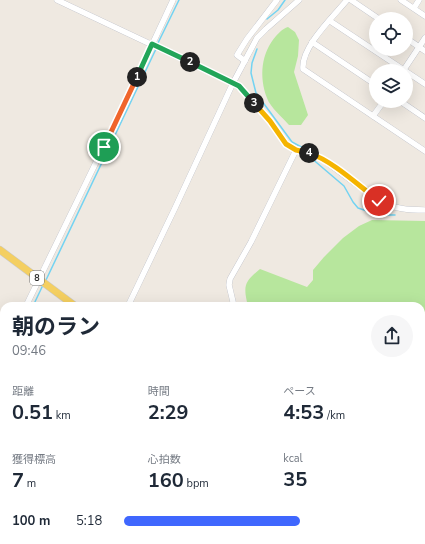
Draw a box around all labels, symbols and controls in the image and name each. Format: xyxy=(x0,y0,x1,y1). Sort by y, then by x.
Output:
map controls xyxy=(369,12,413,108)
button: locate xyxy=(369,12,413,56)
pin: 2 xyxy=(180,52,200,72)
text: 2 xyxy=(187,54,193,69)
button: layers xyxy=(369,64,413,108)
pin: 1 xyxy=(127,67,147,87)
text: 1 xyxy=(134,69,140,84)
pin: 3 xyxy=(244,93,264,113)
text: 3 xyxy=(251,95,257,110)
pin xyxy=(87,130,121,164)
icon: arrive xyxy=(93,136,115,158)
pin: 4 xyxy=(299,143,319,163)
text: 4 xyxy=(306,145,312,160)
pin xyxy=(362,184,396,218)
icon: check xyxy=(368,190,390,212)
road number: 8 xyxy=(30,271,44,285)
text: 朝のラン xyxy=(12,312,100,342)
button: share xyxy=(371,315,413,357)
text: 09:46 xyxy=(12,342,46,360)
text: 距離 xyxy=(12,384,34,399)
text: 時間 xyxy=(148,384,170,399)
text: ペース xyxy=(283,384,316,399)
text: 0.51 xyxy=(12,399,53,426)
text: 2:29 xyxy=(148,399,189,426)
text: 4:53 xyxy=(283,399,324,426)
text: km xyxy=(53,408,71,423)
text: /km xyxy=(324,408,345,423)
text: kcal xyxy=(283,451,303,466)
text: 獲得標高 xyxy=(12,452,56,467)
text: 心拍数 xyxy=(148,452,181,467)
text: 35 xyxy=(283,466,307,493)
text: 7 xyxy=(12,467,24,494)
text: 160 xyxy=(148,467,184,494)
text: m xyxy=(24,476,36,491)
text: bpm xyxy=(184,476,209,491)
text: 100 m xyxy=(12,512,50,530)
text: 5:18 xyxy=(76,512,102,530)

